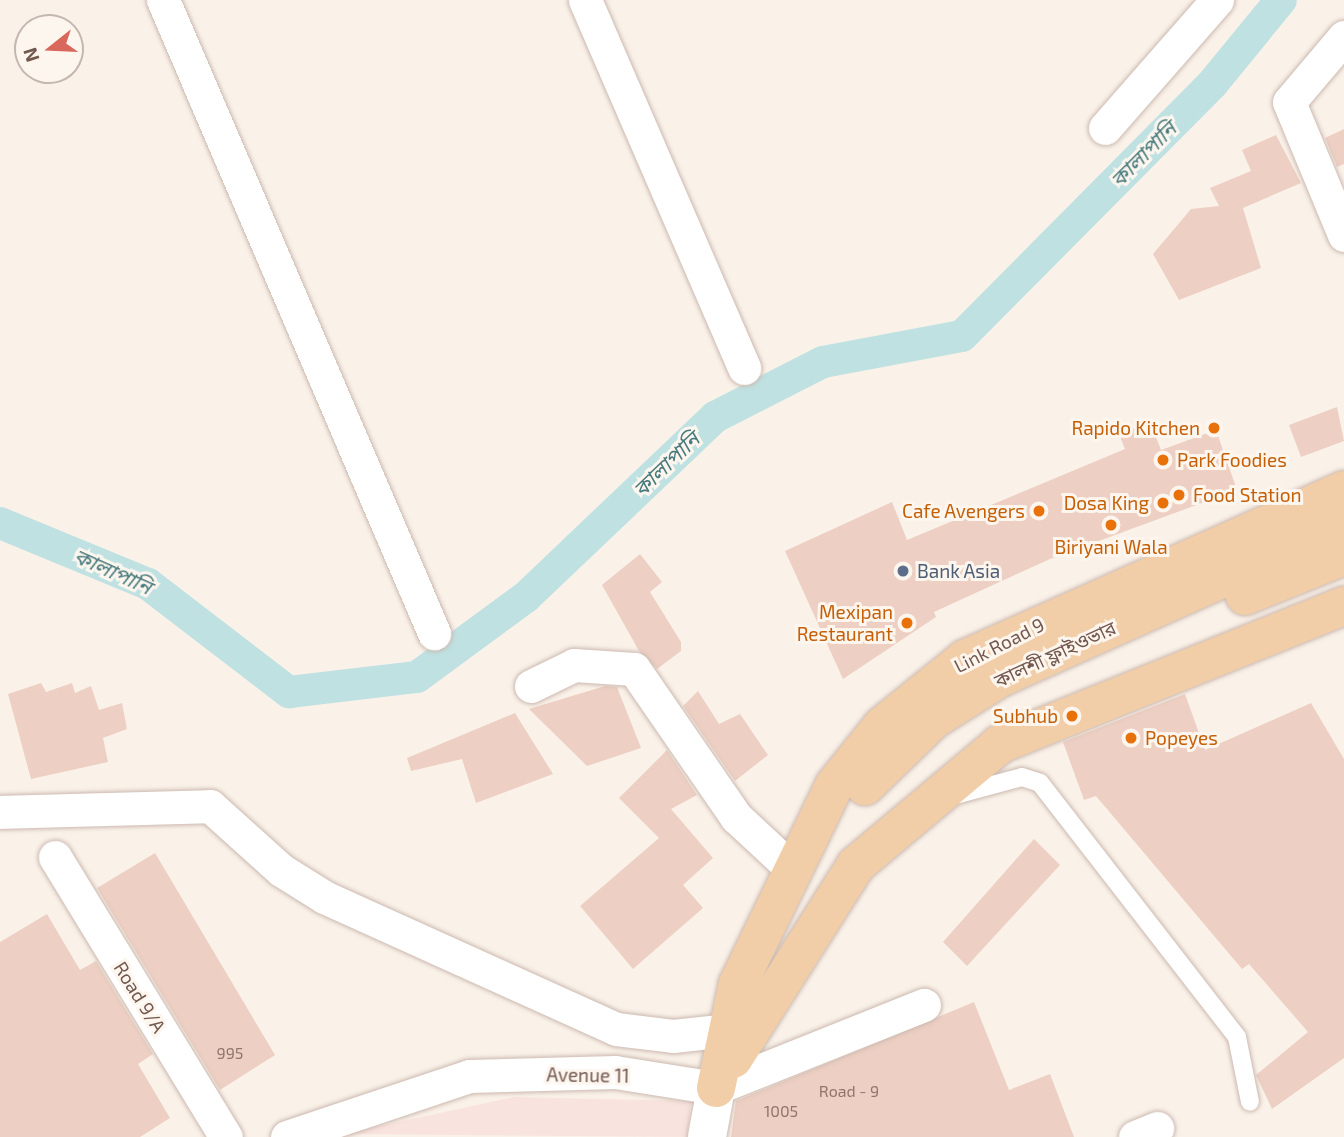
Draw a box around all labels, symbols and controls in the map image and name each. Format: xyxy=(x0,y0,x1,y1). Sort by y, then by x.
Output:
north arrow xyxy=(14,14,84,84)
text: N xyxy=(17,45,44,65)
water label: কালাপানি xyxy=(1105,116,1181,192)
place label: Rapido Kitchen xyxy=(1071,417,1200,439)
marker: Rapido Kitchen xyxy=(1206,420,1222,436)
water label: কালাপানি xyxy=(628,426,704,502)
place label: Park Foodies xyxy=(1177,449,1287,471)
marker: Park Foodies xyxy=(1155,452,1171,468)
place label: Food Station xyxy=(1193,484,1302,506)
marker: Food Station xyxy=(1171,487,1187,503)
place label: Dosa King xyxy=(1064,492,1149,514)
marker: Dosa King xyxy=(1155,495,1171,511)
place label: Cafe Avengers xyxy=(902,500,1025,522)
marker: Cafe Avengers xyxy=(1031,503,1047,519)
marker: Biriyani Wala xyxy=(1103,517,1119,533)
place label: Biriyani Wala xyxy=(1054,536,1168,558)
water label: কালাপানি xyxy=(70,543,156,599)
place label: Bank Asia xyxy=(917,560,1001,582)
marker: Bank Asia xyxy=(895,563,911,579)
place label: Mexipan Restaurant xyxy=(797,601,893,645)
street label: Link Road 9 xyxy=(950,613,1048,677)
marker: Mexipan Restaurant xyxy=(899,615,915,631)
street label: কালশী ফ্লাইওভার xyxy=(991,616,1119,692)
place label: Subhub xyxy=(993,705,1058,727)
marker: Subhub xyxy=(1064,708,1080,724)
place label: Popeyes xyxy=(1145,727,1218,749)
marker: Popeyes xyxy=(1123,730,1139,746)
street label: Road 9/A xyxy=(109,957,171,1037)
house number: 995 xyxy=(217,1043,243,1063)
street label: Avenue 11 xyxy=(546,1063,630,1087)
house number: Road - 9 xyxy=(819,1081,879,1101)
house number: 1005 xyxy=(764,1101,798,1121)

